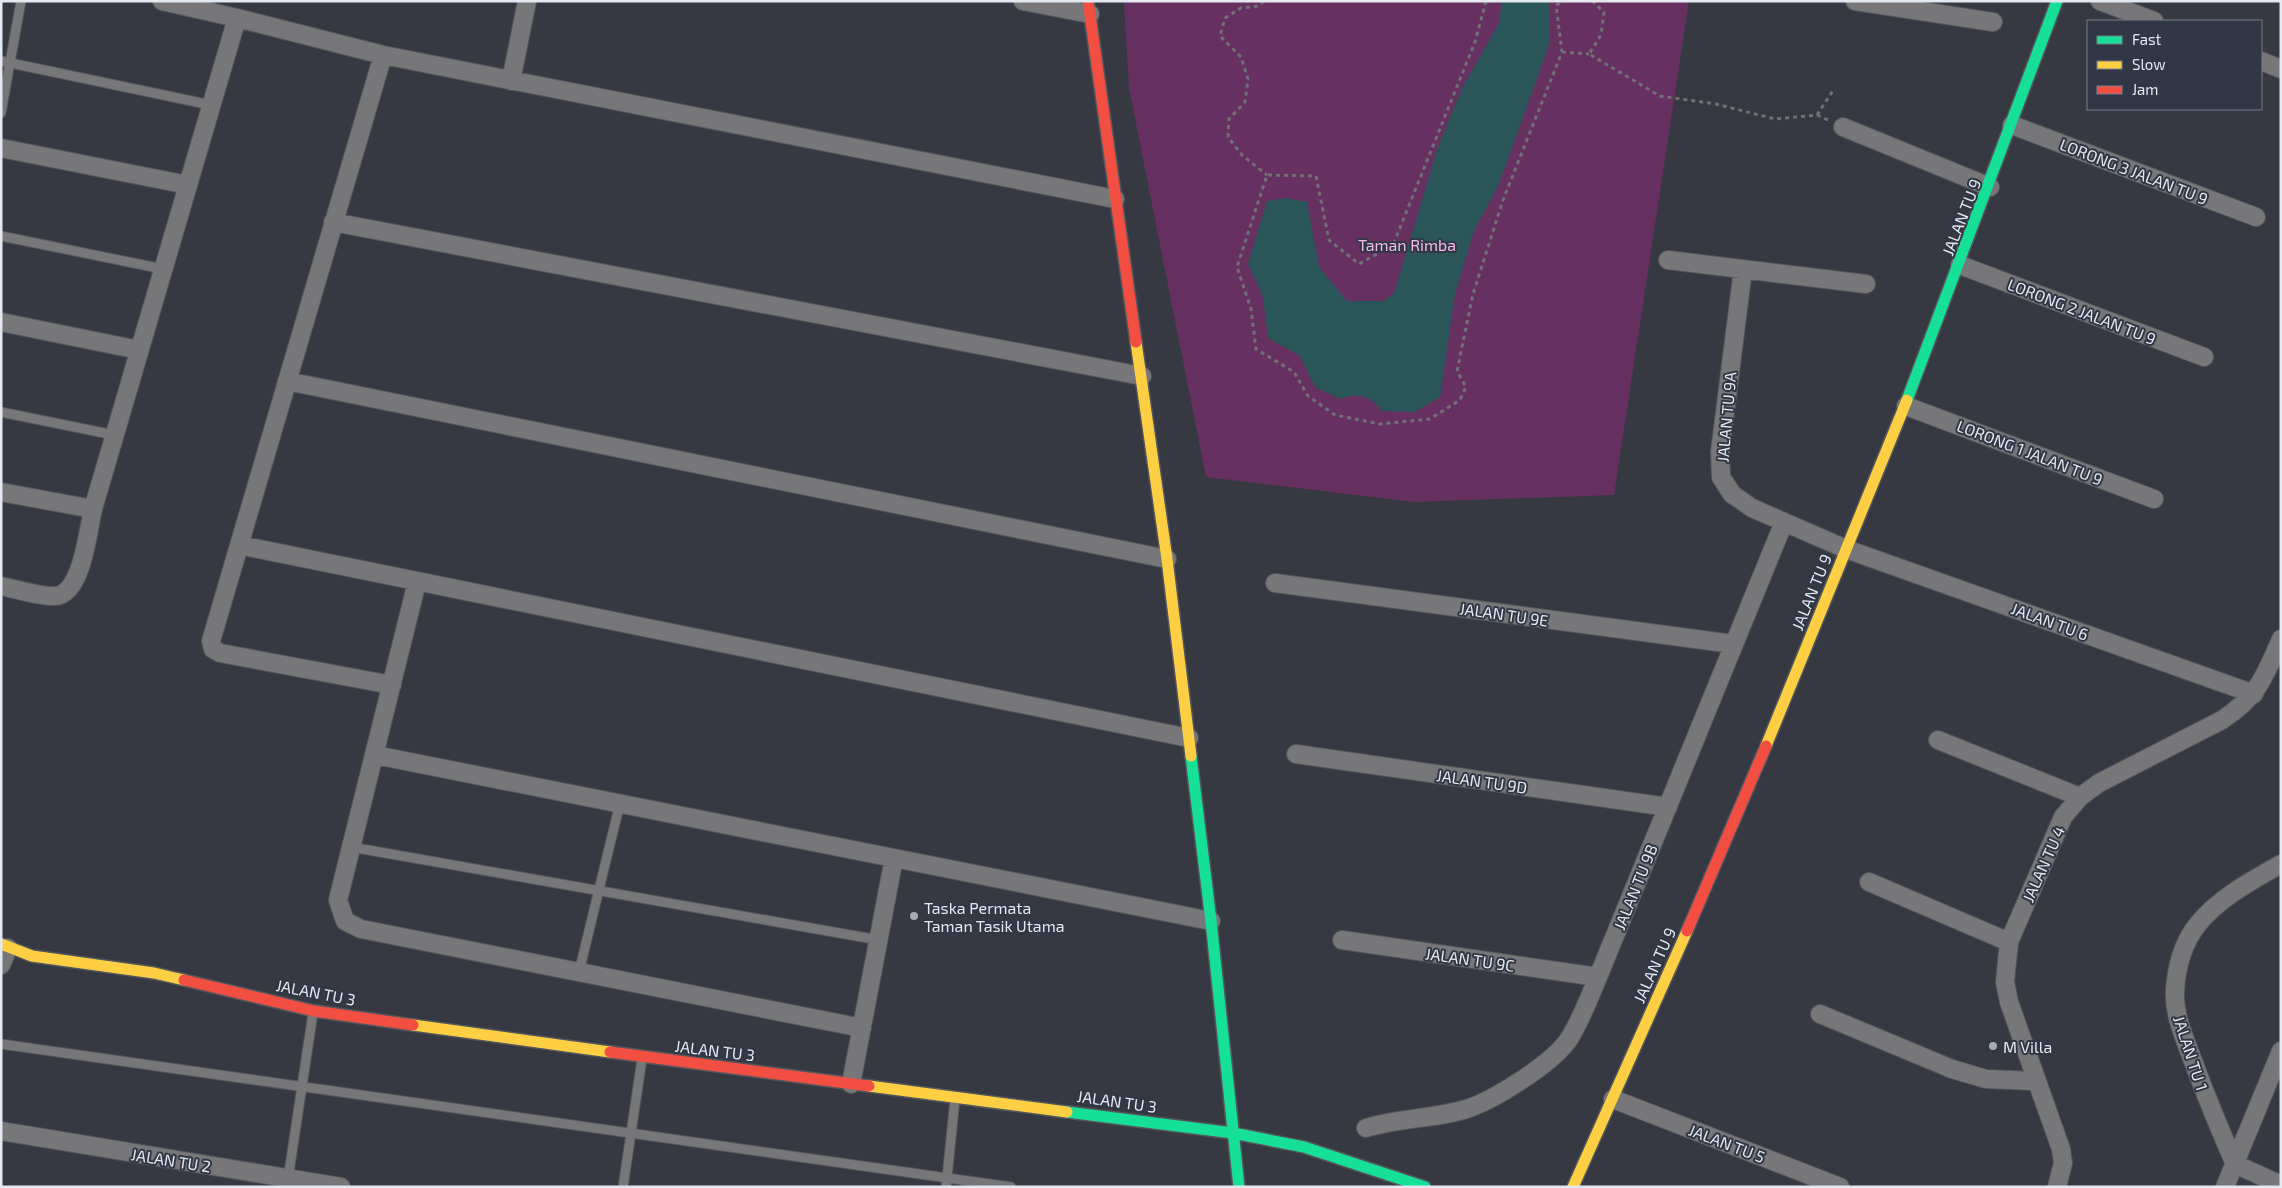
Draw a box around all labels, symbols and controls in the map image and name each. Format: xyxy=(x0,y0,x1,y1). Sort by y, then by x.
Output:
legend xyxy=(2087,20,2262,110)
text: Fast xyxy=(2132,30,2162,48)
text: Slow xyxy=(2132,55,2166,73)
text: Jam xyxy=(2132,80,2158,98)
street label: LORONG 3 JALAN TU 9 xyxy=(2057,134,2211,208)
street label: JALAN TU 9 xyxy=(1938,176,1984,258)
park label: Taman Rimba xyxy=(1358,235,1456,254)
street label: LORONG 2 JALAN TU 9 xyxy=(2005,274,2159,348)
street label: JALAN TU 9A xyxy=(1713,371,1739,463)
street label: LORONG 1 JALAN TU 9 xyxy=(1954,415,2106,489)
street label: JALAN TU 9 xyxy=(1787,551,1835,633)
street label: JALAN TU 9E xyxy=(1458,598,1550,630)
street label: JALAN TU 6 xyxy=(2009,598,2091,644)
street label: JALAN TU 9D xyxy=(1435,765,1529,797)
street label: JALAN TU 4 xyxy=(2018,823,2068,905)
street label: JALAN TU 9B xyxy=(1609,841,1661,933)
place label: Taska Permata Taman Tasik Utama xyxy=(924,898,1064,935)
marker: Taska Permata Taman Tasik Utama xyxy=(908,910,920,922)
street label: JALAN TU 9 xyxy=(1629,924,1679,1006)
street label: JALAN TU 9C xyxy=(1424,943,1516,975)
street label: JALAN TU 3 xyxy=(275,975,357,1009)
street label: JALAN TU 1 xyxy=(2170,1013,2212,1093)
street label: JALAN TU 3 xyxy=(674,1036,756,1064)
place label: M Villa xyxy=(2003,1037,2052,1056)
marker: M Villa xyxy=(1987,1040,1999,1052)
street label: JALAN TU 3 xyxy=(1076,1086,1158,1116)
street label: JALAN TU 5 xyxy=(1686,1120,1768,1166)
street label: JALAN TU 2 xyxy=(130,1144,212,1176)

